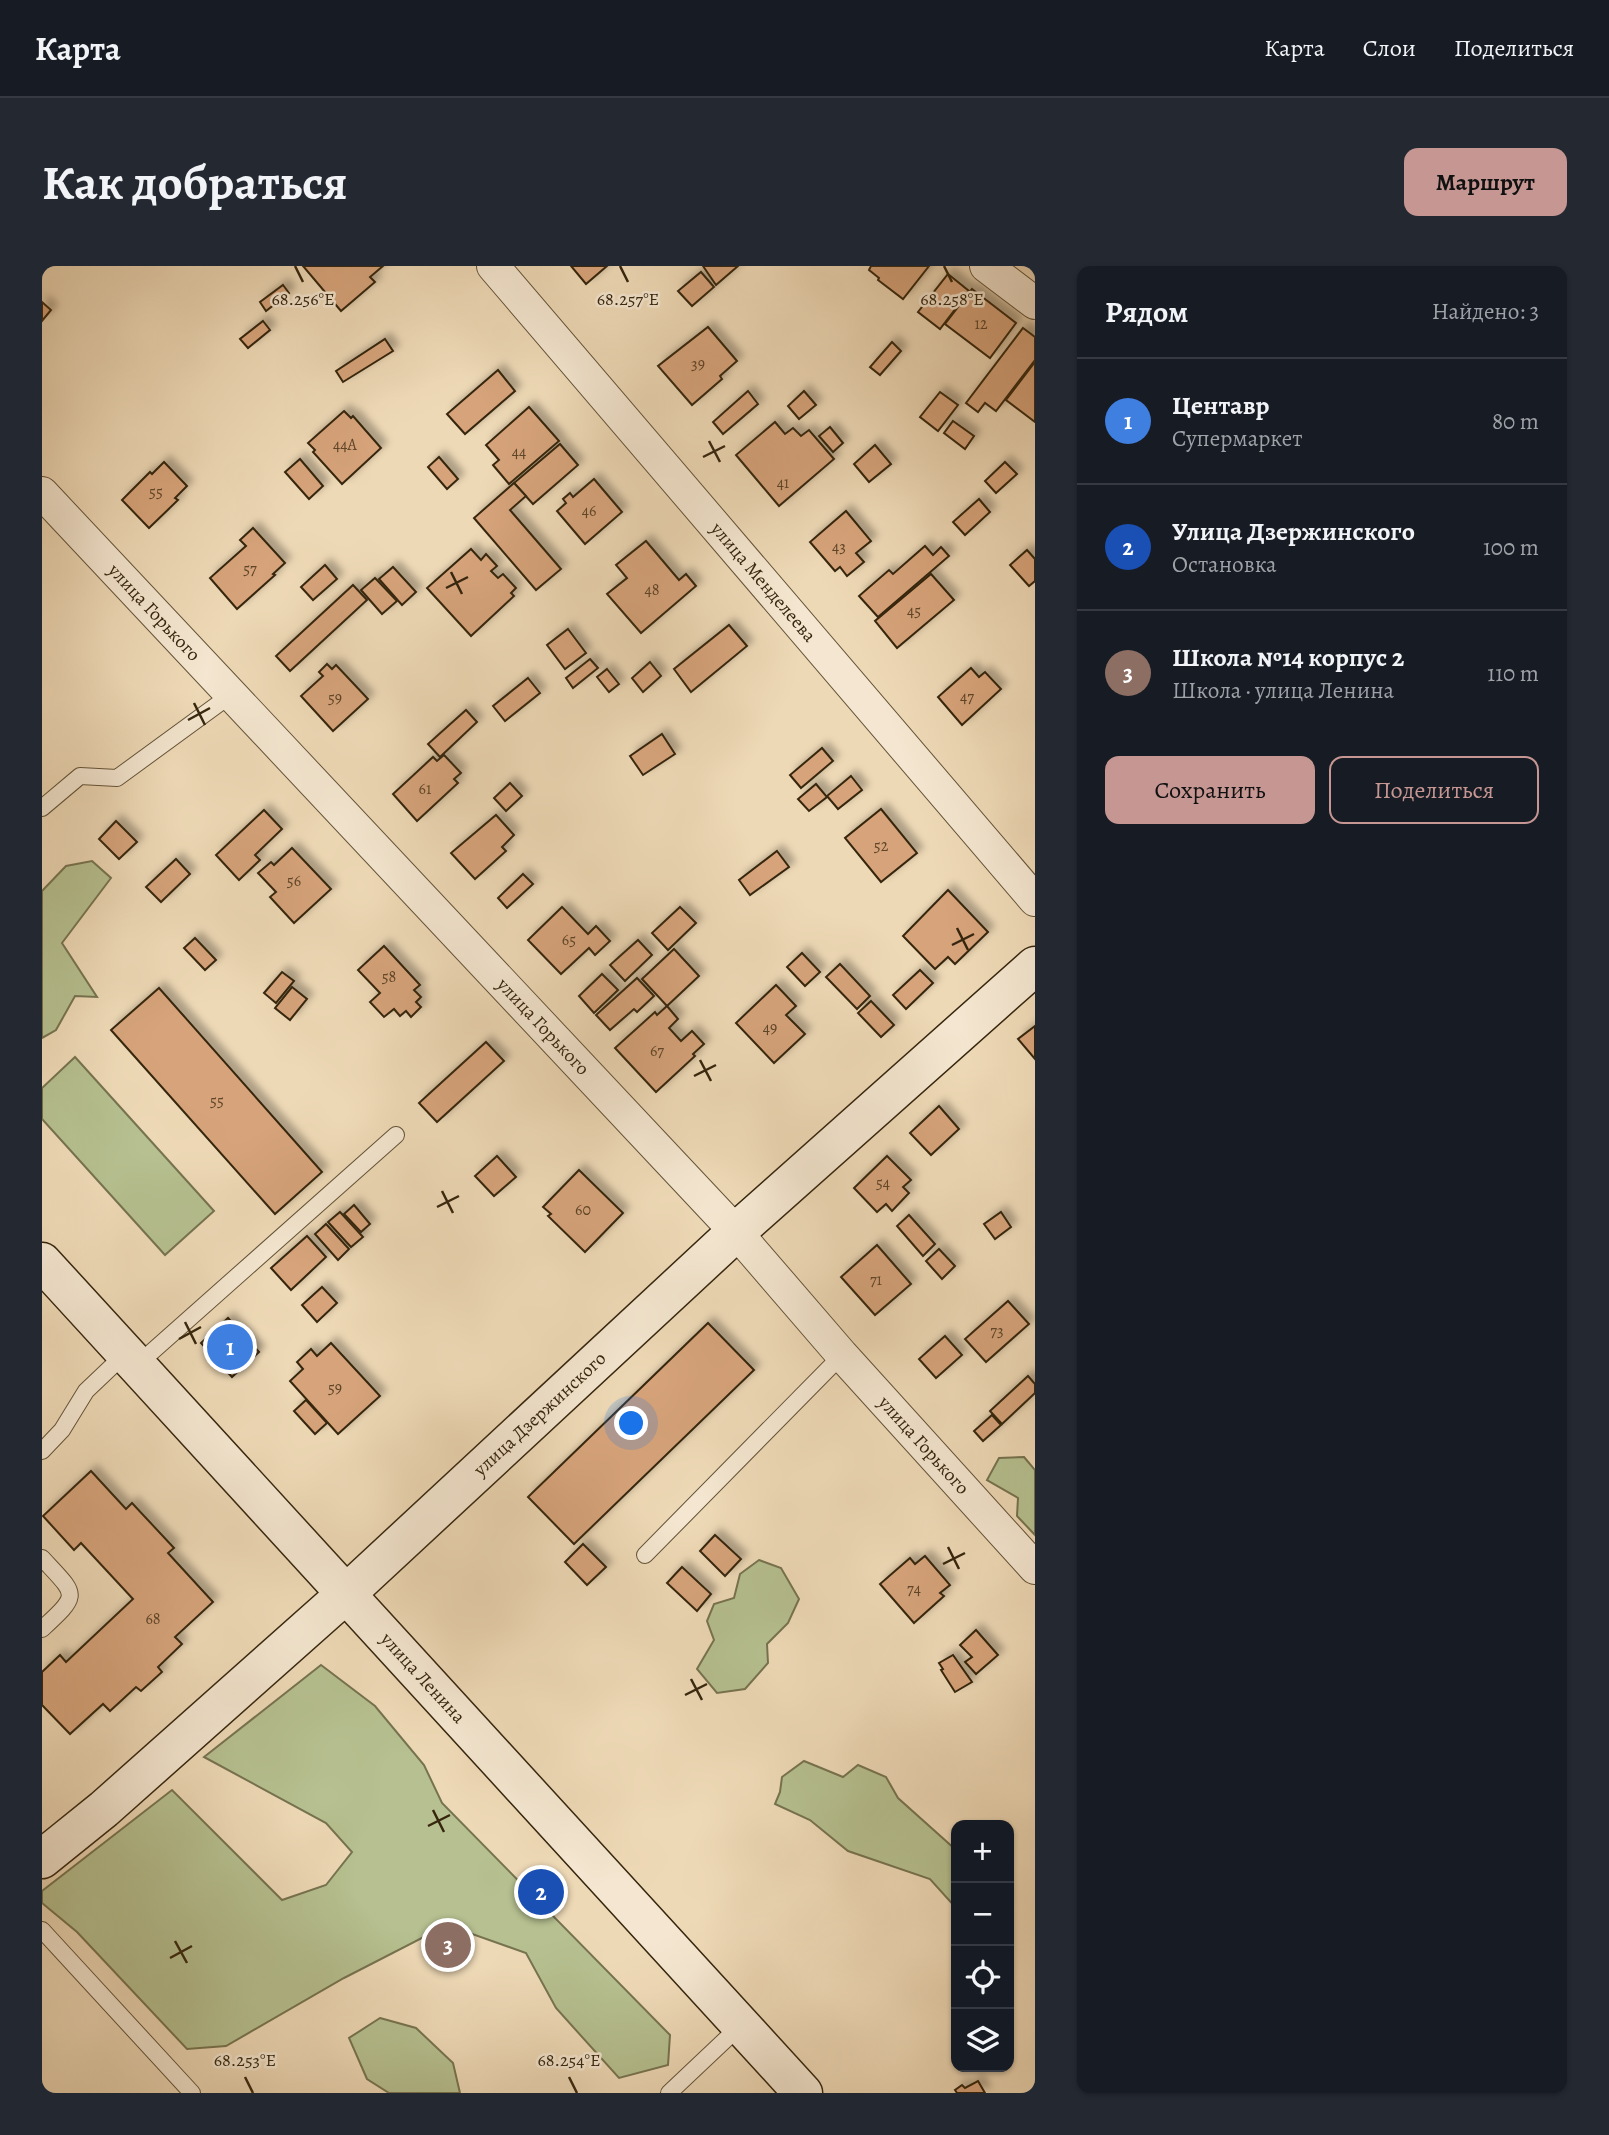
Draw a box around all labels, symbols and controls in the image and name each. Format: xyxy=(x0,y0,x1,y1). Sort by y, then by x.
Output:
text: Карта xyxy=(35,26,121,71)
text: Карта xyxy=(1264,32,1325,64)
text: Слои xyxy=(1363,32,1416,64)
text: Поделиться xyxy=(1454,32,1574,64)
button: Маршрут xyxy=(1404,148,1567,216)
text: Как добраться xyxy=(42,149,348,216)
text: 68.256°E xyxy=(271,287,335,311)
text: 68.257°E xyxy=(597,287,659,311)
text: 68.258°E xyxy=(920,287,984,311)
text: Рядом xyxy=(1105,292,1188,332)
text: Найдено: 3 xyxy=(1432,296,1539,327)
house number: 12 xyxy=(974,313,988,335)
house number: 39 xyxy=(691,353,705,375)
text: Центавр xyxy=(1172,388,1269,423)
text: 1 xyxy=(1124,406,1132,437)
text: 80 m xyxy=(1492,406,1539,437)
text: Супермаркет xyxy=(1172,423,1303,454)
house number: 44А xyxy=(333,434,358,456)
house number: 44 xyxy=(512,441,526,463)
house number: 41 xyxy=(777,472,790,494)
house number: 55 xyxy=(149,481,163,503)
house number: 46 xyxy=(582,500,596,522)
text: Улица Дзержинского xyxy=(1172,514,1415,549)
street label: улица Менделеева xyxy=(704,516,822,648)
text: 2 xyxy=(1122,532,1134,563)
text: 100 m xyxy=(1483,532,1539,563)
house number: 43 xyxy=(832,536,846,558)
text: Остановка xyxy=(1172,549,1277,580)
street label: улица Горького xyxy=(101,557,207,667)
house number: 57 xyxy=(243,558,257,580)
house number: 48 xyxy=(644,579,660,601)
house number: 45 xyxy=(907,600,921,622)
text: Школа №14 корпус 2 xyxy=(1172,640,1404,675)
text: 3 xyxy=(1123,658,1133,689)
text: 110 m xyxy=(1487,658,1539,689)
text: Школа · улица Ленина xyxy=(1172,675,1394,706)
house number: 47 xyxy=(960,686,974,708)
house number: 59 xyxy=(328,687,342,709)
button: Сохранить xyxy=(1105,756,1315,824)
button: Поделиться xyxy=(1329,756,1539,824)
house number: 61 xyxy=(419,778,432,800)
house number: 52 xyxy=(874,835,889,857)
house number: 56 xyxy=(287,870,301,892)
house number: 65 xyxy=(562,929,576,951)
house number: 58 xyxy=(382,966,396,988)
street label: улица Горького xyxy=(490,971,595,1081)
house number: 49 xyxy=(763,1017,777,1039)
house number: 67 xyxy=(650,1040,664,1062)
house number: 55 xyxy=(210,1090,224,1112)
house number: 54 xyxy=(876,1172,890,1194)
house number: 60 xyxy=(575,1199,591,1221)
house number: 71 xyxy=(870,1269,883,1291)
house number: 73 xyxy=(990,1320,1004,1342)
pin: 1 xyxy=(207,1321,253,1373)
street label: улица Дзержинского xyxy=(467,1346,612,1483)
house number: 59 xyxy=(328,1377,342,1399)
street label: улица Горького xyxy=(872,1390,975,1500)
your location xyxy=(614,1406,648,1440)
house number: 74 xyxy=(907,1578,921,1600)
house number: 68 xyxy=(145,1608,161,1630)
street label: улица Ленина xyxy=(374,1626,471,1729)
map controls xyxy=(951,1820,1014,2072)
button: + xyxy=(951,1820,1014,1883)
pin: 2 xyxy=(518,1866,564,1918)
button: − xyxy=(951,1883,1014,1946)
pin: 3 xyxy=(425,1919,471,1971)
button: locate xyxy=(951,1946,1014,2009)
button: layers xyxy=(951,2009,1014,2072)
text: 68.253°E xyxy=(214,2048,276,2072)
text: 68.254°E xyxy=(537,2048,601,2072)

